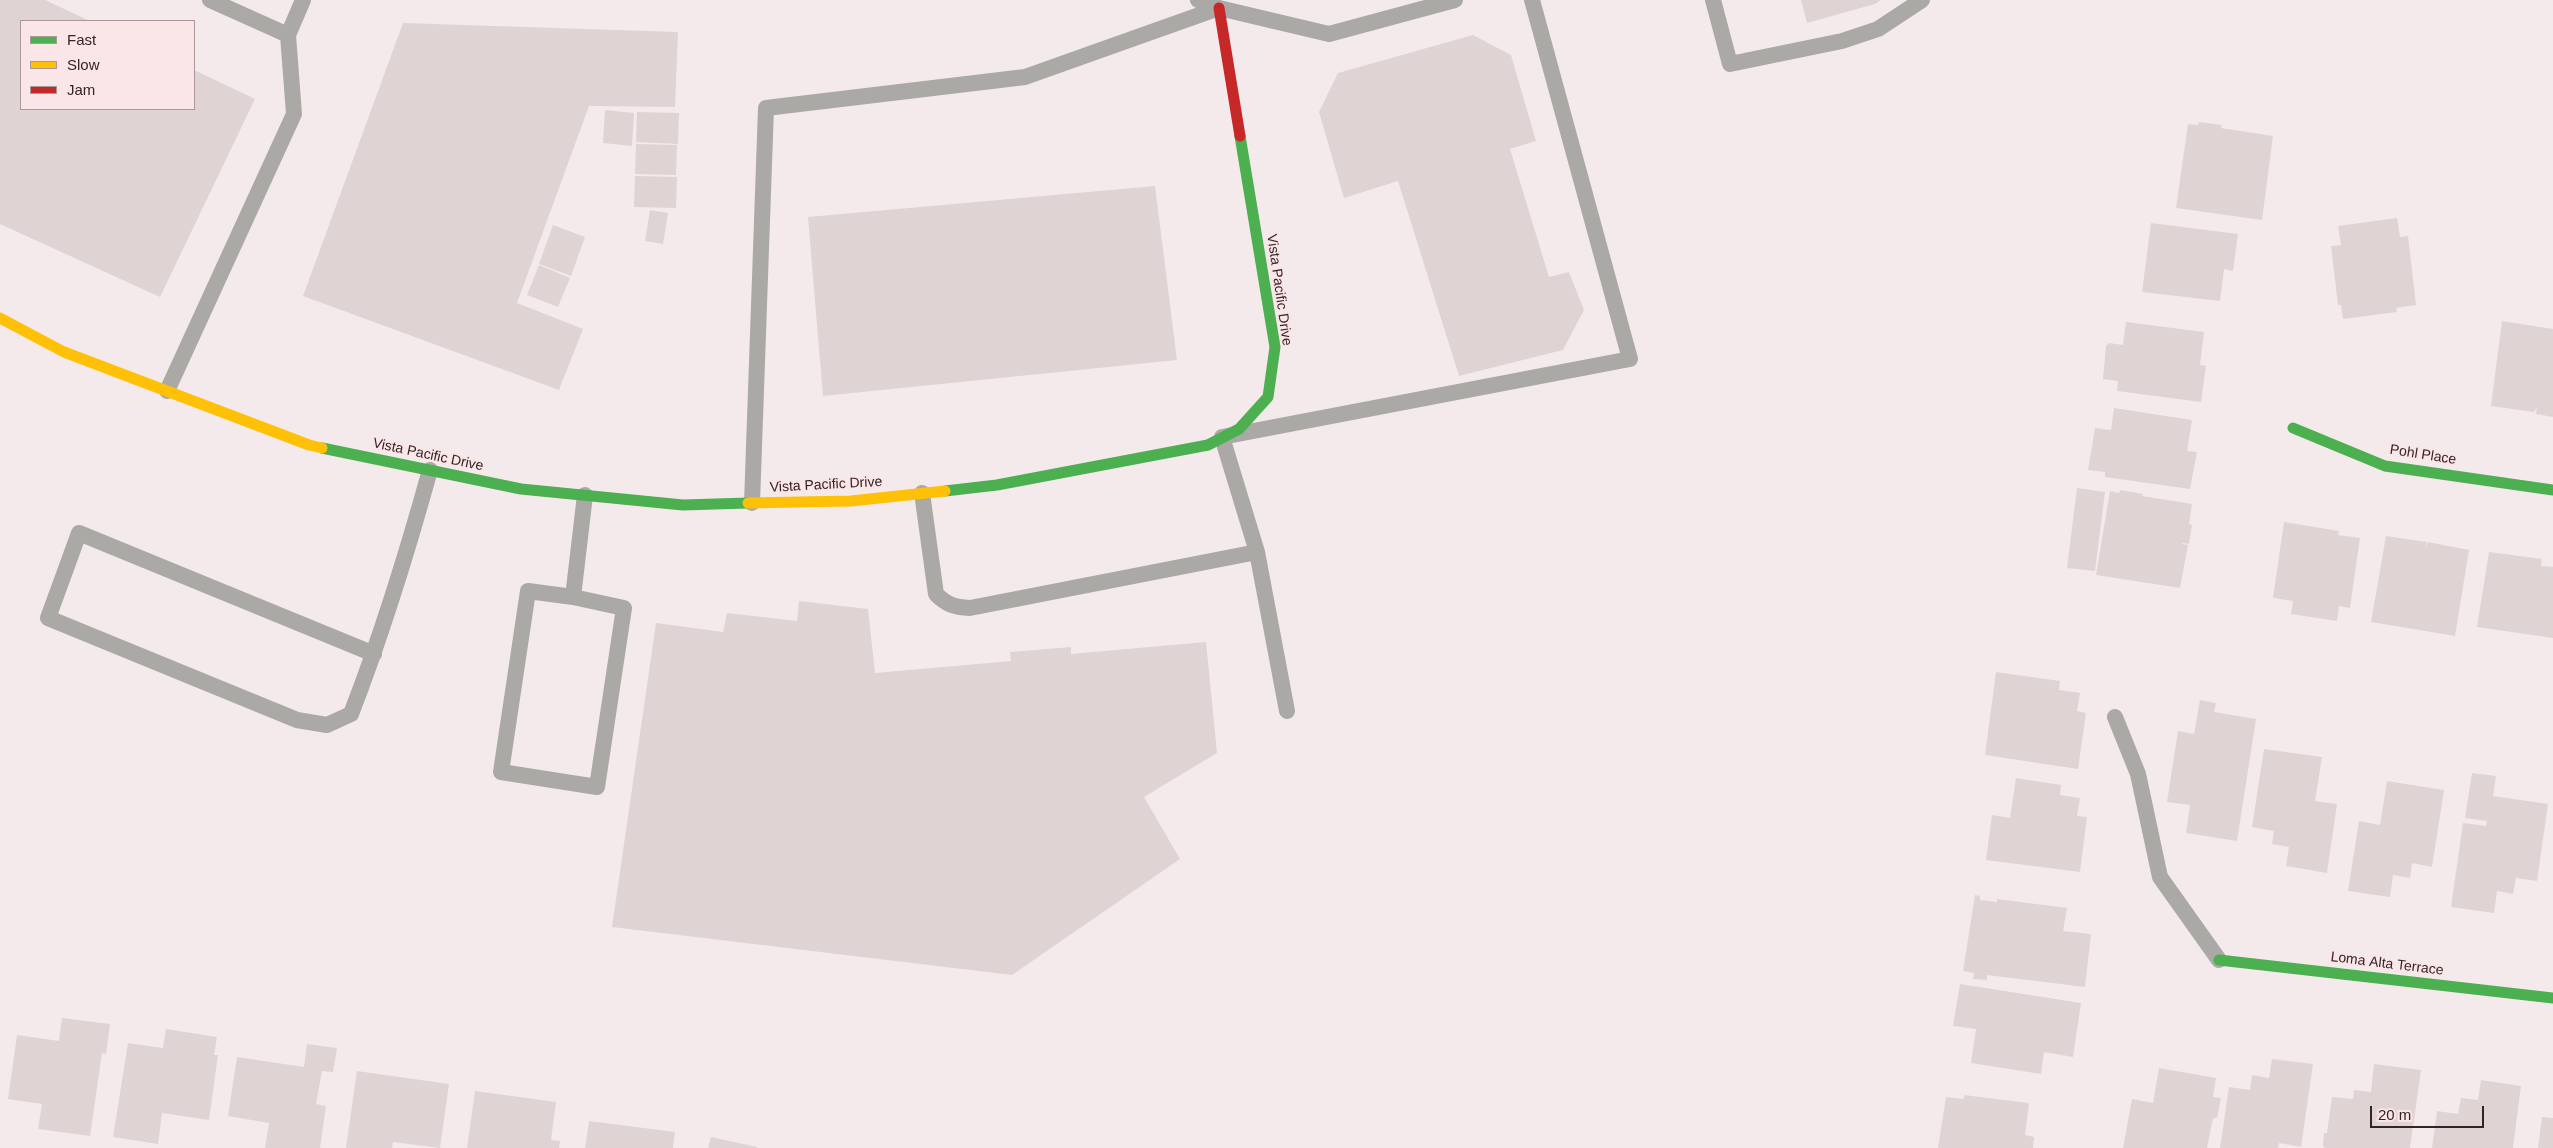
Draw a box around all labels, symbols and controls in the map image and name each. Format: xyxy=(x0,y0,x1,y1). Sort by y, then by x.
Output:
legend xyxy=(20,20,195,110)
text: Fast xyxy=(67,31,96,48)
text: Slow xyxy=(67,56,100,73)
text: Jam xyxy=(67,81,95,98)
street label: Vista Pacific Drive xyxy=(1263,233,1295,347)
street label: Vista Pacific Drive xyxy=(371,435,485,475)
street label: Pohl Place xyxy=(2389,441,2457,469)
street label: Vista Pacific Drive xyxy=(769,474,883,496)
street label: Loma Alta Terrace xyxy=(2330,949,2444,979)
scale bar xyxy=(2373,1096,2487,1128)
text: 20 m xyxy=(2378,1106,2411,1123)

